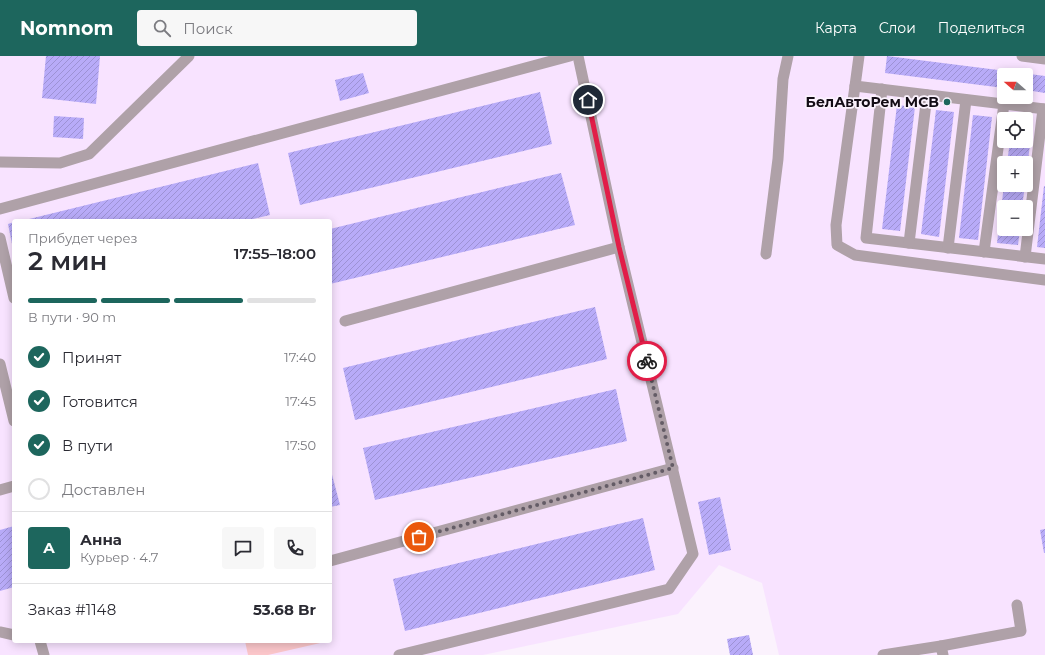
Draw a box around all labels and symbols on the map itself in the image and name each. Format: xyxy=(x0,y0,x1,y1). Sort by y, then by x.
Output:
north arrow xyxy=(997,68,1033,104)
pin xyxy=(571,83,605,117)
place label: БелАвтоРем MCB xyxy=(806,93,939,111)
marker: БелАвтоРем MCB xyxy=(942,97,952,107)
courier xyxy=(627,341,667,381)
pin xyxy=(402,520,436,554)

